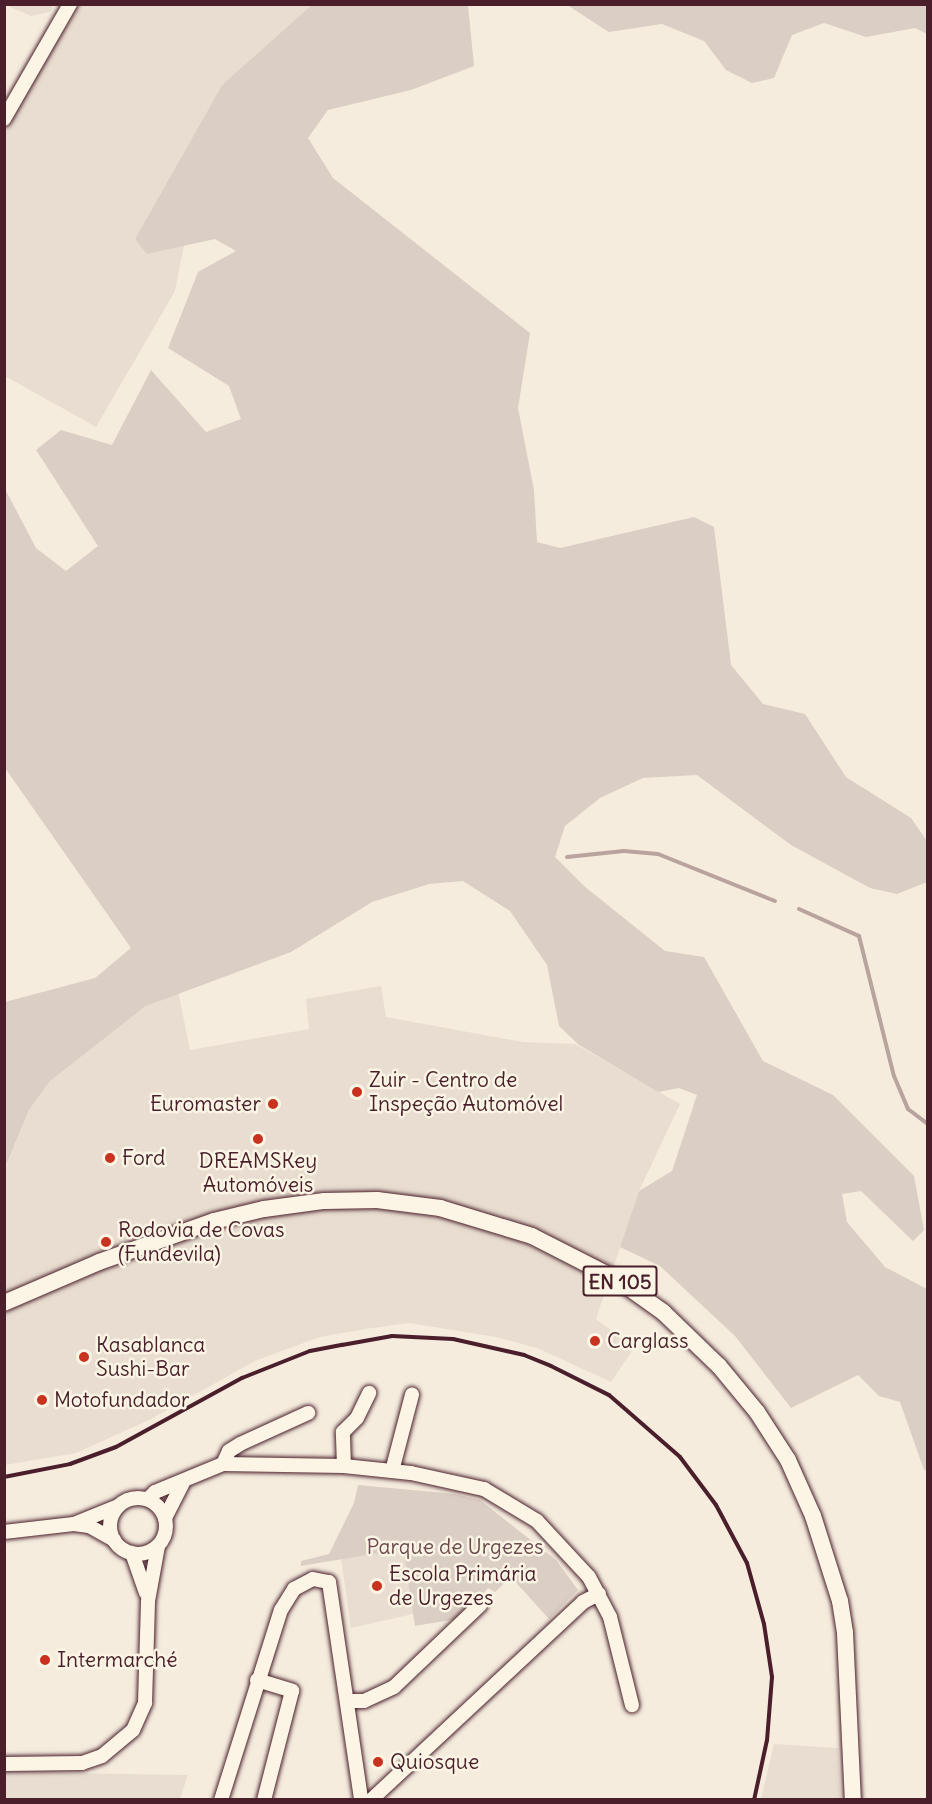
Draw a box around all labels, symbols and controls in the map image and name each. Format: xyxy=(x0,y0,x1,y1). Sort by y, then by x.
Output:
place label: Zuir - Centro de Inspeção Automóvel xyxy=(369,1067,563,1117)
marker: Zuir - Centro de Inspeção Automóvel xyxy=(350,1085,364,1099)
place label: Euromaster xyxy=(150,1091,261,1117)
marker: Euromaster xyxy=(266,1097,280,1111)
marker: DREAMSKey Automóveis xyxy=(251,1132,265,1146)
place label: Ford xyxy=(122,1145,165,1171)
place label: DREAMSKey Automóveis xyxy=(199,1148,317,1198)
marker: Ford xyxy=(103,1151,117,1165)
place label: Rodovia de Covas (Fundevila) xyxy=(118,1217,285,1267)
marker: Rodovia de Covas (Fundevila) xyxy=(99,1235,113,1249)
road number: EN 105 xyxy=(582,1264,658,1298)
place label: Carglass xyxy=(607,1328,689,1354)
place label: Kasablanca Sushi-Bar xyxy=(96,1332,205,1382)
marker: Carglass xyxy=(588,1334,602,1348)
marker: Kasablanca Sushi-Bar xyxy=(77,1350,91,1364)
place label: Motofundador xyxy=(54,1387,190,1413)
marker: Motofundador xyxy=(35,1393,49,1407)
park label: Parque de Urgezes xyxy=(366,1534,544,1560)
place label: Escola Primária de Urgezes xyxy=(389,1561,536,1611)
marker: Escola Primária de Urgezes xyxy=(370,1579,384,1593)
place label: Intermarché xyxy=(57,1647,178,1673)
marker: Intermarché xyxy=(38,1653,52,1667)
place label: Quiosque xyxy=(390,1749,479,1775)
marker: Quiosque xyxy=(371,1755,385,1769)

